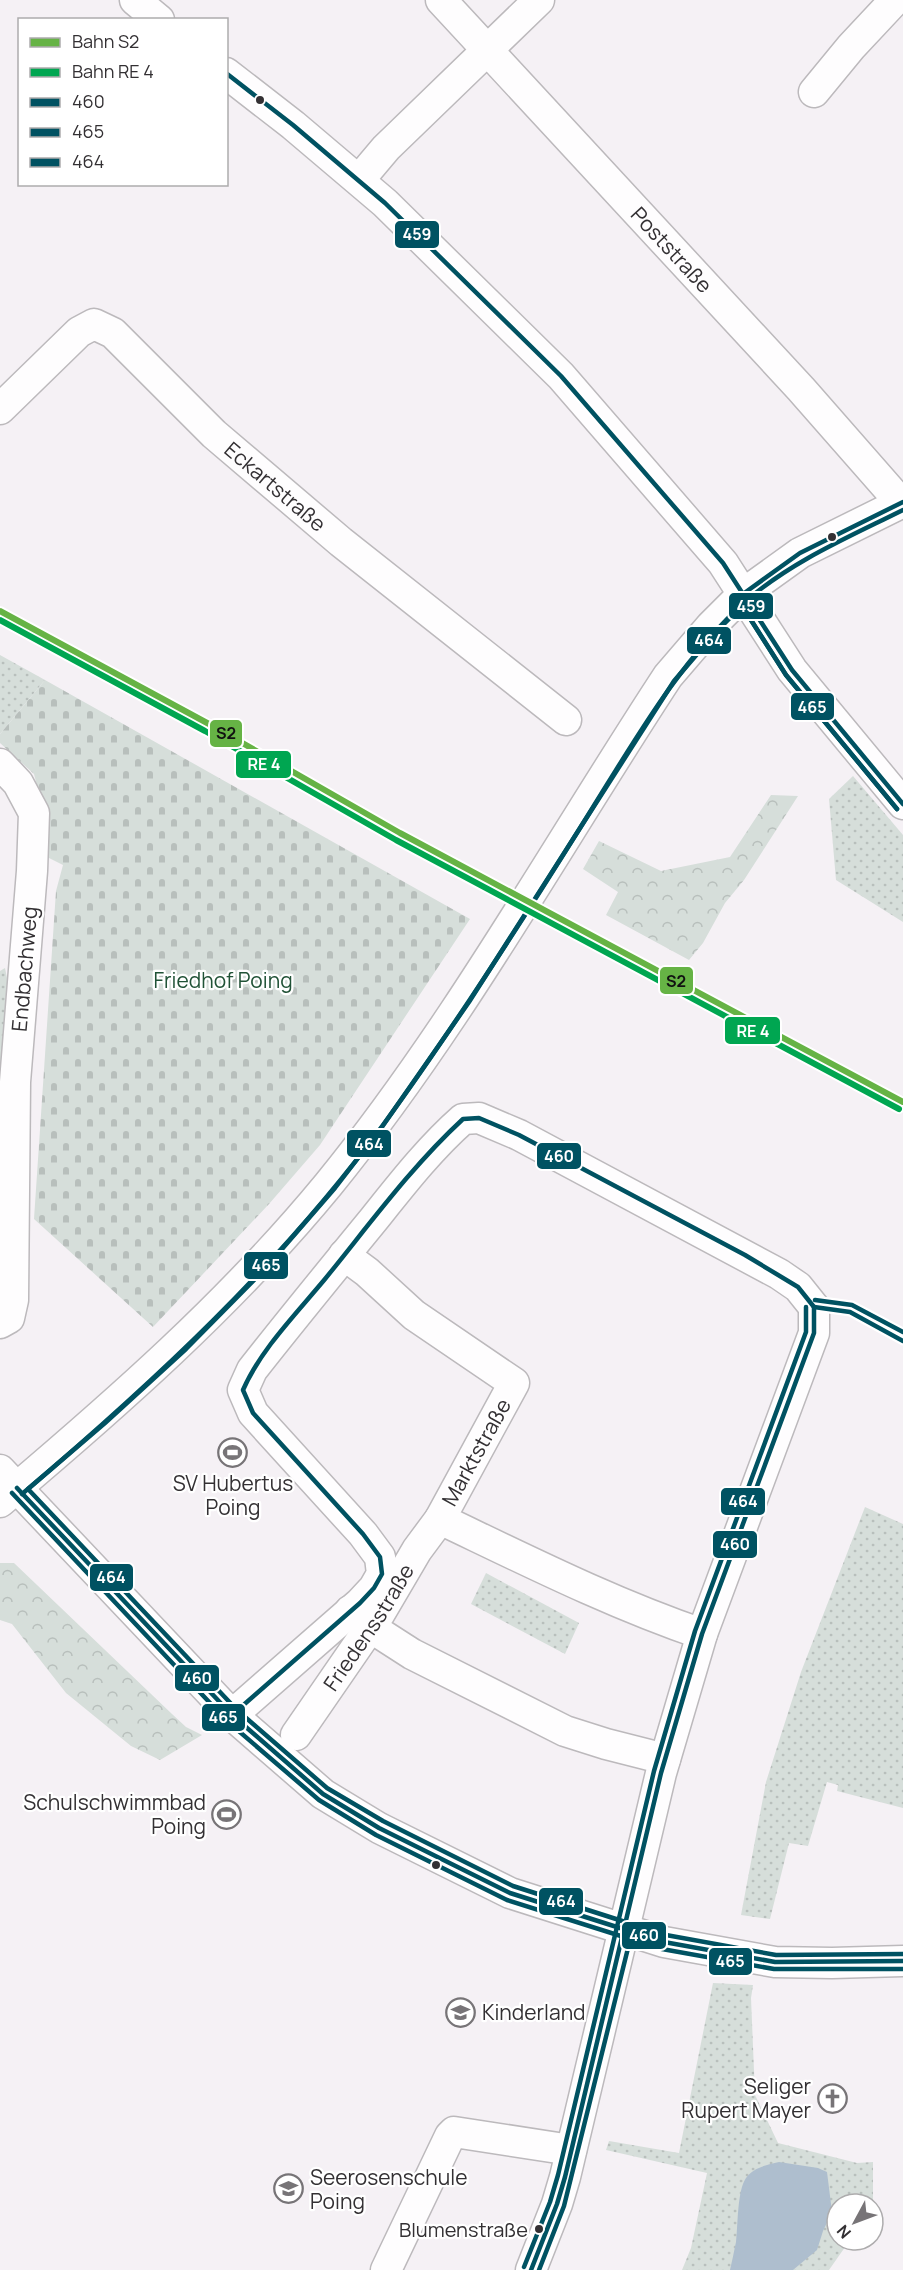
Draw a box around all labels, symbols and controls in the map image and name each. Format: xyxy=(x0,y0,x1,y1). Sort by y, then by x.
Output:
legend xyxy=(18,18,228,186)
text: Bahn S2 xyxy=(72,29,139,53)
text: Bahn RE 4 xyxy=(72,59,154,83)
text: 460 xyxy=(72,89,105,113)
unlabelled marker xyxy=(254,94,266,106)
text: 465 xyxy=(72,119,104,143)
text: 464 xyxy=(72,149,104,173)
street label: Poststraße xyxy=(625,201,719,299)
line badge: 459 xyxy=(394,220,440,249)
text: 459 xyxy=(402,223,432,245)
street label: Eckartstraße xyxy=(219,435,332,537)
unlabelled marker xyxy=(826,531,838,543)
line badge: 459 xyxy=(728,592,774,620)
text: 459 xyxy=(736,595,766,617)
line badge: 464 xyxy=(686,626,732,655)
text: 464 xyxy=(694,629,724,651)
line badge: 465 xyxy=(790,692,835,721)
text: 465 xyxy=(797,696,827,718)
line badge: S2 xyxy=(209,719,243,748)
text: S2 xyxy=(216,722,236,744)
line badge: RE 4 xyxy=(235,750,292,779)
text: RE 4 xyxy=(248,753,280,775)
street label: Endbachweg xyxy=(5,905,43,1033)
park label: Friedhof Poing xyxy=(153,966,293,994)
line badge: S2 xyxy=(659,966,694,995)
text: S2 xyxy=(666,970,686,992)
line badge: RE 4 xyxy=(724,1016,781,1045)
text: RE 4 xyxy=(737,1020,769,1042)
line badge: 464 xyxy=(346,1129,392,1158)
text: 464 xyxy=(354,1133,384,1155)
line badge: 460 xyxy=(536,1142,582,1170)
text: 460 xyxy=(544,1145,574,1167)
line badge: 465 xyxy=(243,1251,289,1280)
text: 465 xyxy=(251,1254,281,1276)
street label: Marktstraße xyxy=(435,1393,517,1511)
sports icon: SV Hubertus Poing xyxy=(217,1436,249,1468)
place label: SV Hubertus Poing xyxy=(173,1469,293,1521)
line badge: 464 xyxy=(720,1487,766,1516)
text: 464 xyxy=(728,1490,758,1512)
line badge: 460 xyxy=(712,1530,758,1559)
text: 460 xyxy=(720,1533,750,1555)
street label: Friedensstraße xyxy=(317,1558,420,1696)
line badge: 464 xyxy=(89,1563,134,1592)
text: 464 xyxy=(96,1566,126,1588)
line badge: 460 xyxy=(174,1664,220,1692)
text: 460 xyxy=(182,1667,212,1689)
line badge: 465 xyxy=(201,1703,246,1732)
text: 465 xyxy=(208,1706,238,1728)
place label: Schulschwimmbad Poing xyxy=(23,1788,206,1840)
sports icon: Schulschwimmbad Poing xyxy=(211,1798,243,1830)
unlabelled marker xyxy=(430,1859,442,1871)
line badge: 464 xyxy=(538,1887,584,1916)
text: 464 xyxy=(546,1890,576,1912)
line badge: 460 xyxy=(621,1921,667,1950)
text: 460 xyxy=(629,1924,659,1946)
line badge: 465 xyxy=(708,1947,753,1976)
text: 465 xyxy=(715,1950,745,1972)
school or university icon: Kinderland xyxy=(445,1996,477,2028)
place label: Kinderland xyxy=(482,1998,585,2026)
place label: Seliger Rupert Mayer xyxy=(681,2072,811,2124)
church icon: Seliger Rupert Mayer xyxy=(816,2082,848,2114)
place label: Seerosenschule Poing xyxy=(310,2163,467,2215)
school or university icon: Seerosenschule Poing xyxy=(273,2173,305,2205)
north arrow xyxy=(825,2192,885,2252)
place label: Blumenstraße xyxy=(399,2216,528,2243)
text: N xyxy=(832,2220,856,2243)
marker: Blumenstraße xyxy=(533,2223,545,2235)

